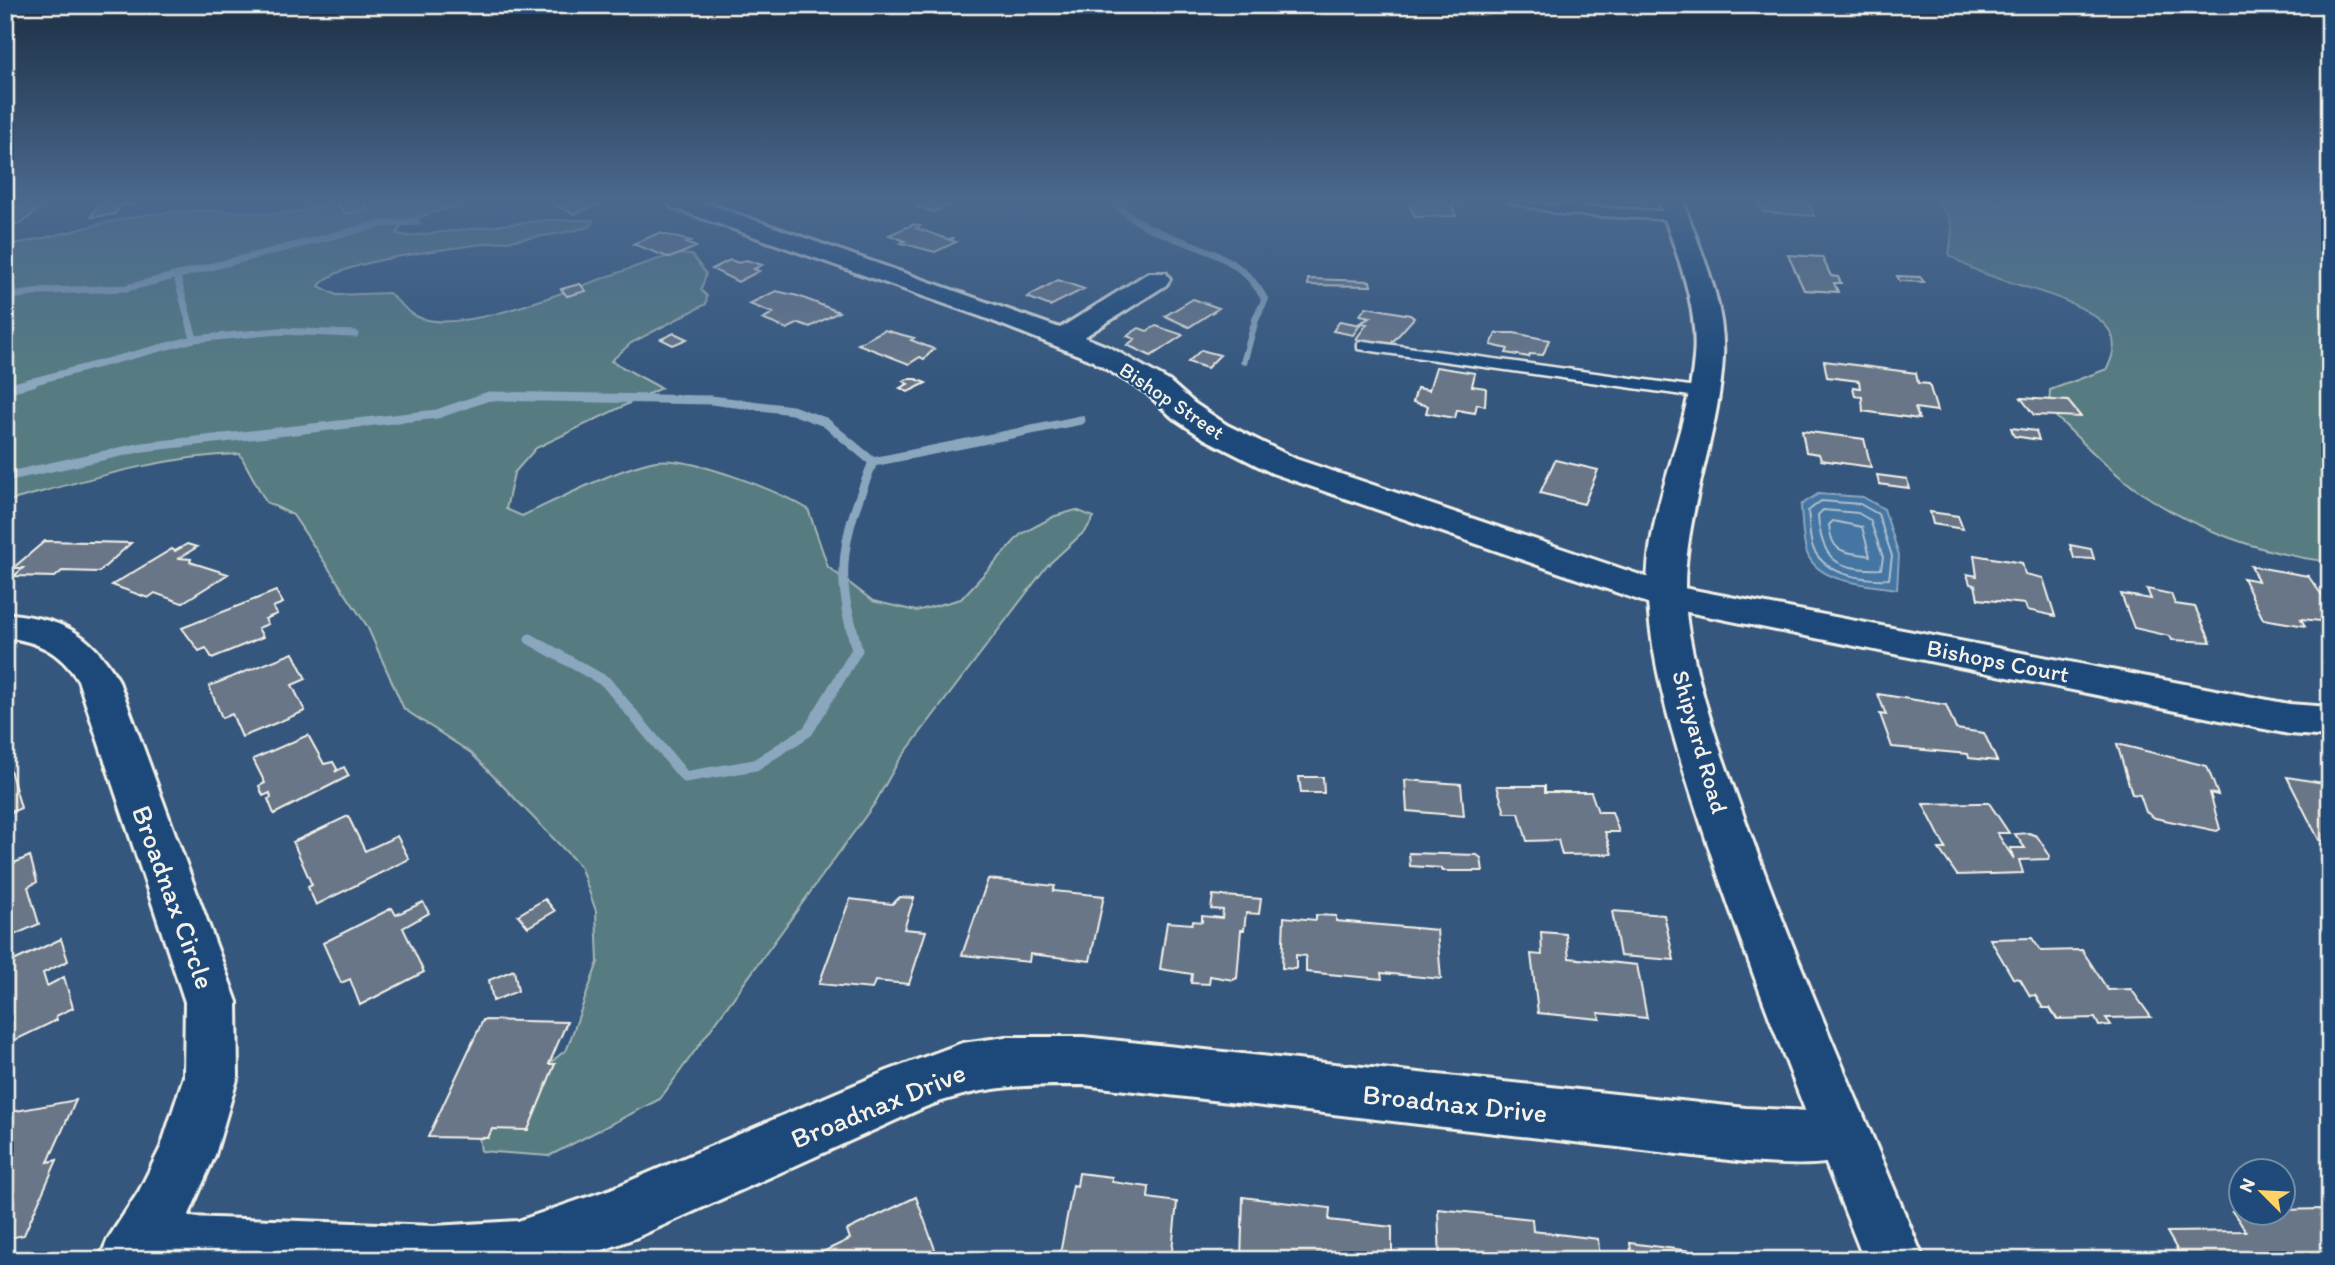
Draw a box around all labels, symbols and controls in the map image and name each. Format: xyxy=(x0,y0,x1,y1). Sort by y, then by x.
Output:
street label: Bishop Street xyxy=(1115,356,1230,445)
street label: Bishops Court xyxy=(1924,632,2072,689)
street label: Shipyard Road xyxy=(1666,667,1735,817)
street label: Broadnax Circle xyxy=(125,801,223,993)
street label: Broadnax Drive xyxy=(786,1055,970,1155)
street label: Broadnax Drive xyxy=(1361,1076,1549,1130)
north arrow xyxy=(2226,1156,2296,1226)
text: N xyxy=(2234,1175,2260,1196)

